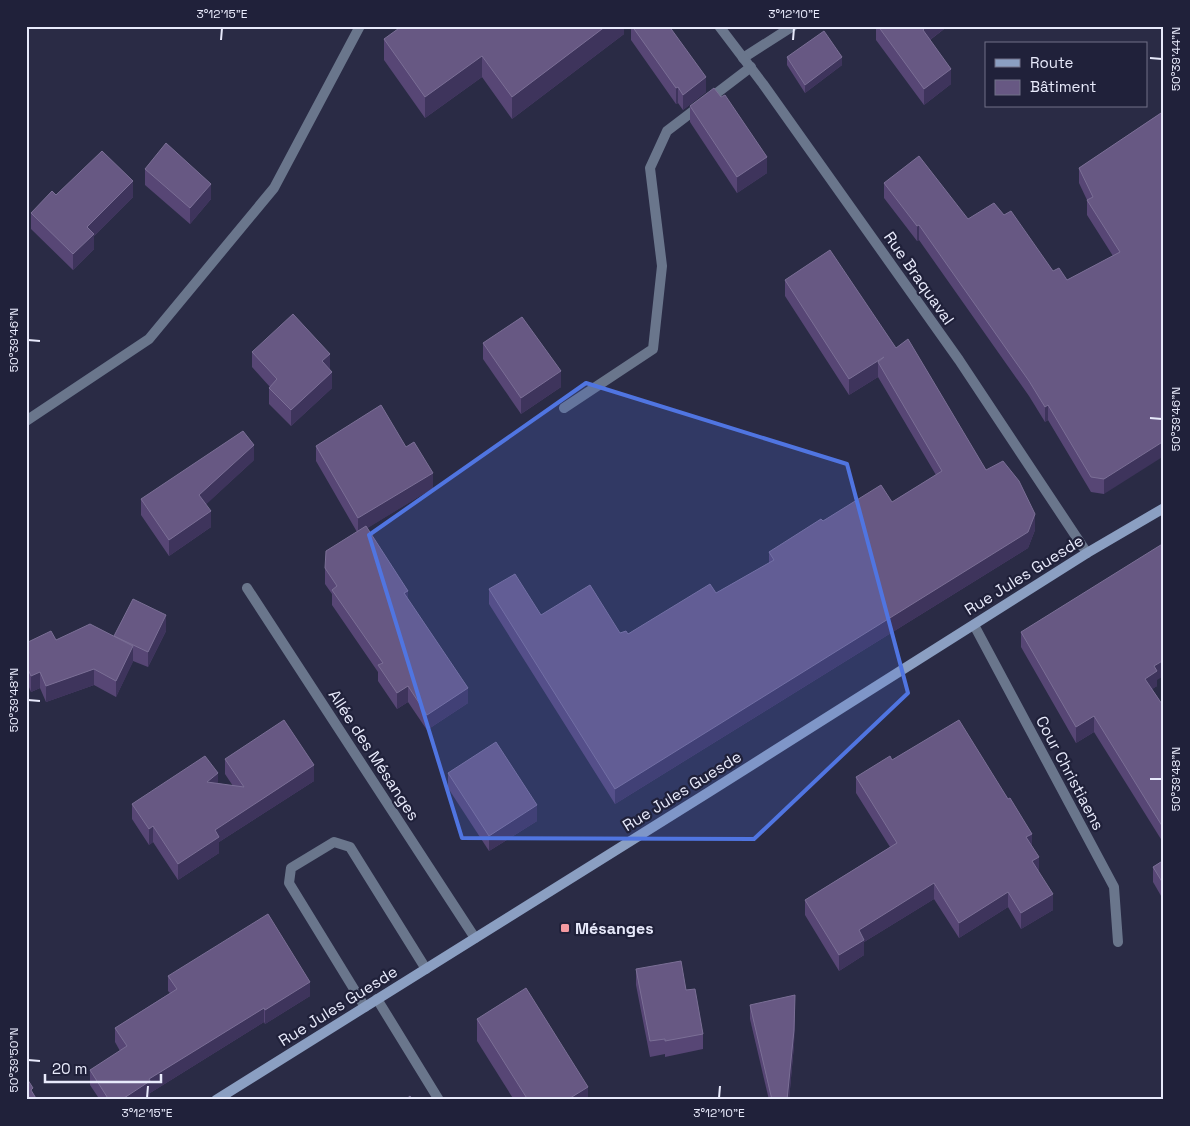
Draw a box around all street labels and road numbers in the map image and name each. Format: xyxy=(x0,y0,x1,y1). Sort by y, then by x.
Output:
street label: Rue Braquaval xyxy=(879,227,959,329)
street label: Rue Jules Guesde xyxy=(961,530,1087,620)
street label: Allée des Mésanges xyxy=(324,685,424,825)
street label: Cour Christiaens xyxy=(1031,712,1109,834)
street label: Rue Jules Guesde xyxy=(619,746,745,836)
street label: Rue Jules Guesde xyxy=(275,961,401,1051)

